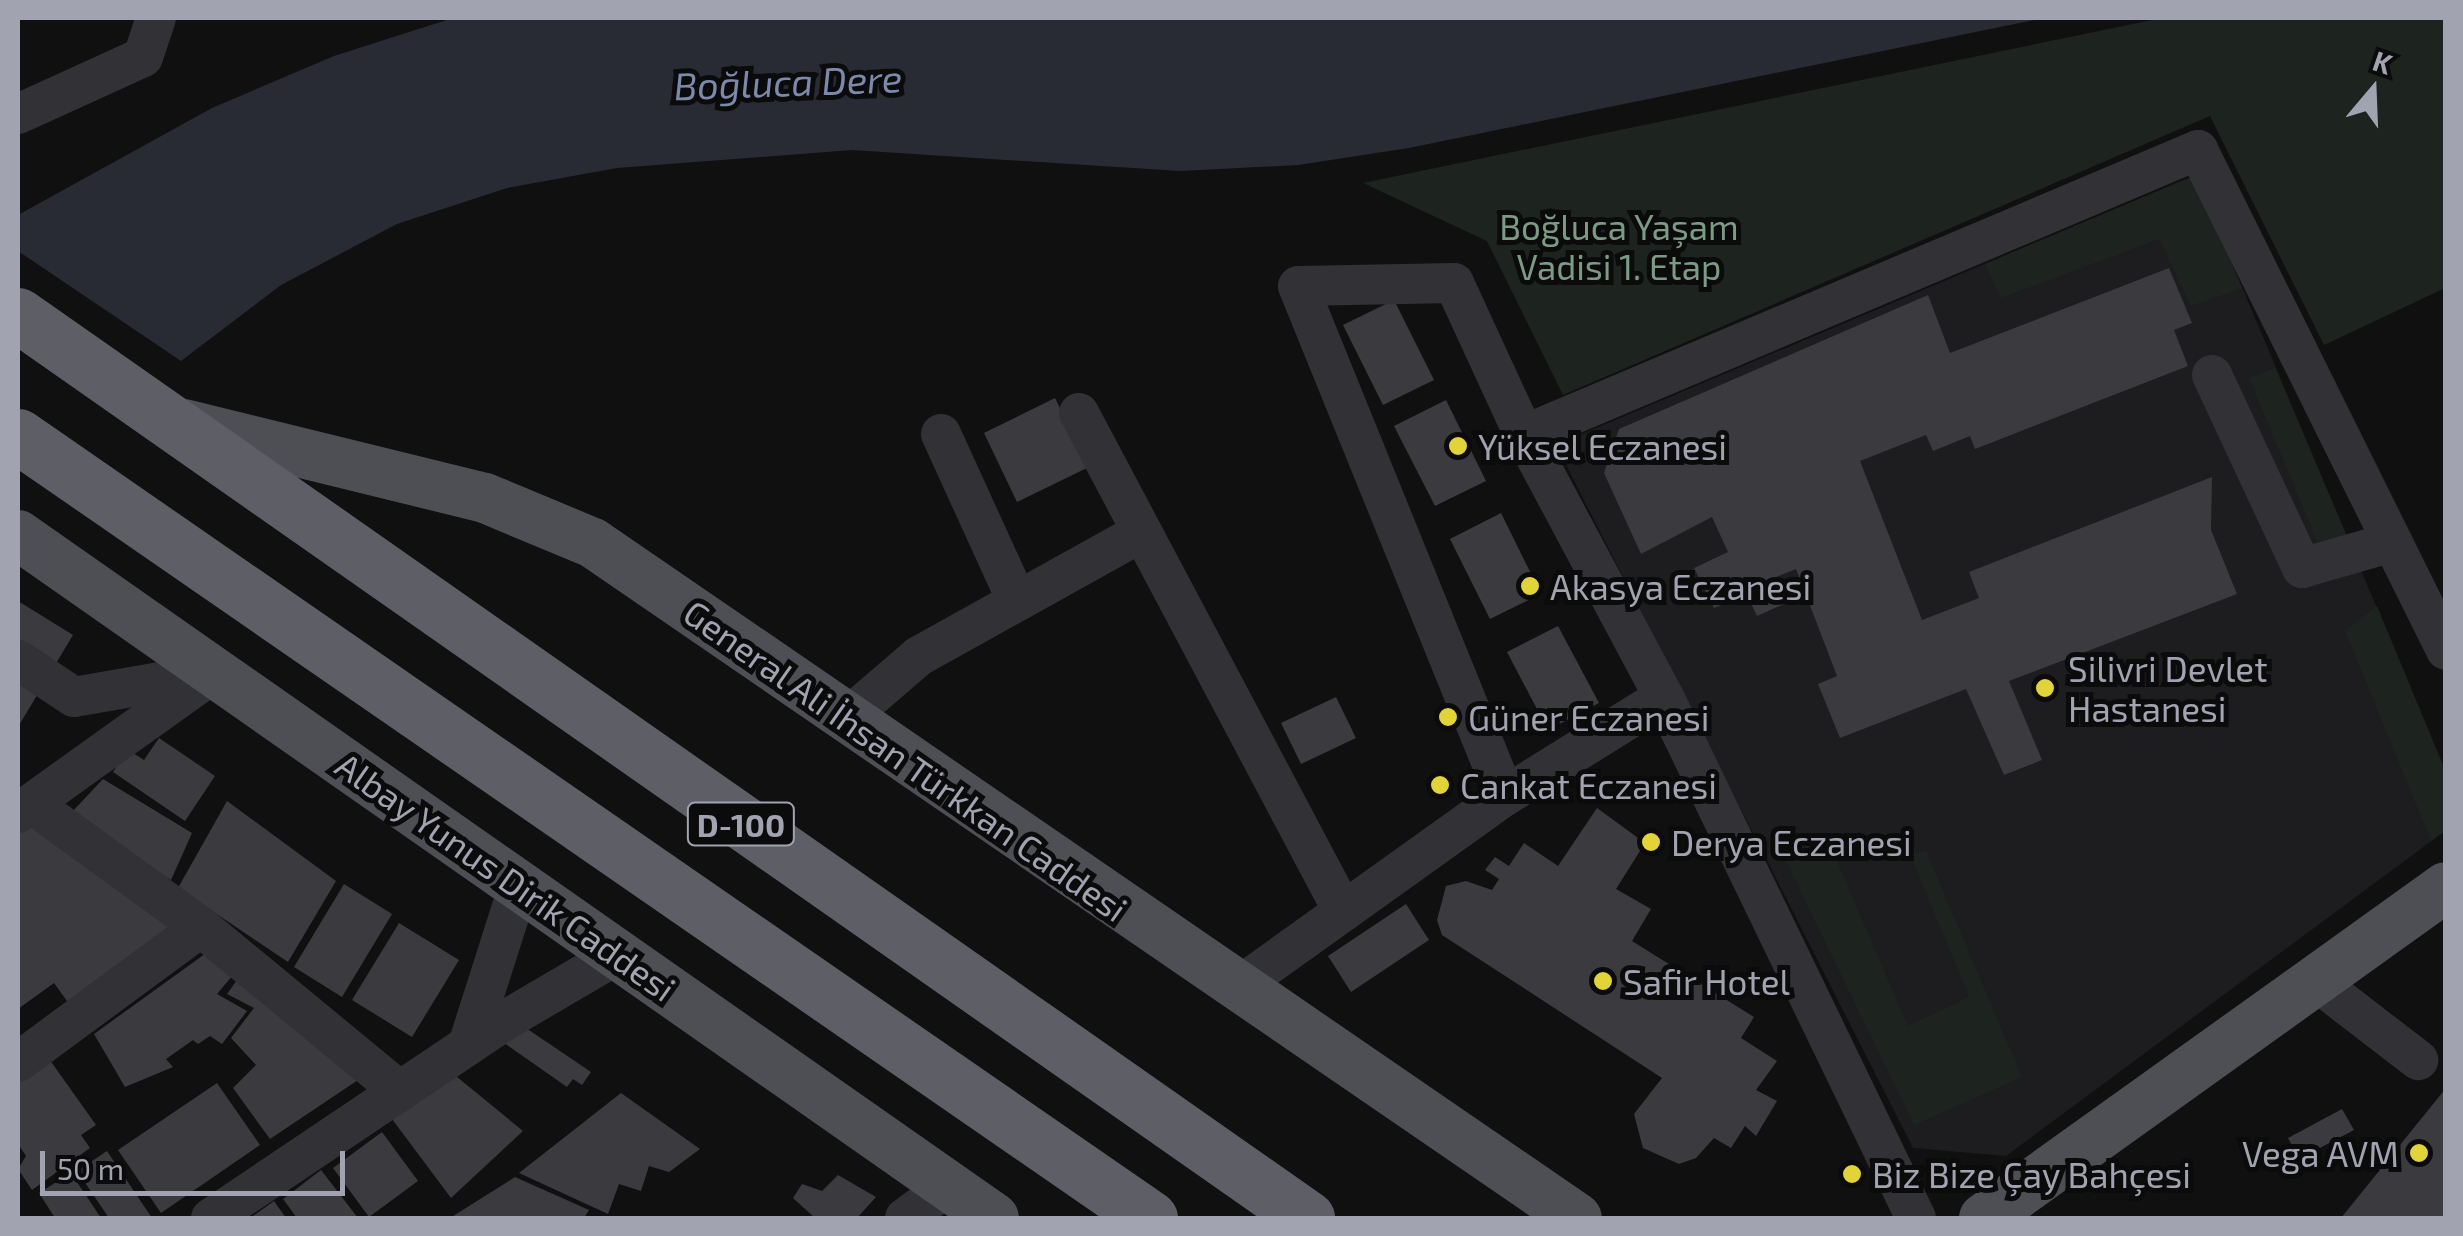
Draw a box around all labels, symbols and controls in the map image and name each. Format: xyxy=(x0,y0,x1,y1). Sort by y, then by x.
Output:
north arrow xyxy=(2323,40,2423,140)
text: K xyxy=(2369,43,2397,81)
water label: Boğluca Dere xyxy=(673,55,903,109)
park label: Boğluca Yaşam Vadisi 1. Etap xyxy=(1499,205,1739,287)
place label: Yüksel Eczanesi xyxy=(1478,425,1728,467)
marker: Yüksel Eczanesi xyxy=(1447,435,1469,457)
place label: Akasya Eczanesi xyxy=(1550,565,1811,607)
marker: Akasya Eczanesi xyxy=(1519,575,1541,597)
street label: General Ali İhsan Türkkan Caddesi xyxy=(676,590,1136,930)
place label: Silivri Devlet Hastanesi xyxy=(2068,647,2267,729)
marker: Silivri Devlet Hastanesi xyxy=(2032,675,2058,701)
place label: Güner Eczanesi xyxy=(1468,696,1710,738)
marker: Güner Eczanesi xyxy=(1437,706,1459,728)
street label: Albay Yunus Dirik Caddesi xyxy=(328,742,684,1010)
place label: Cankat Eczanesi xyxy=(1460,764,1717,806)
marker: Cankat Eczanesi xyxy=(1429,774,1451,796)
road number: D-100 xyxy=(686,797,796,851)
place label: Derya Eczanesi xyxy=(1671,821,1912,863)
marker: Derya Eczanesi xyxy=(1640,831,1662,853)
place label: Safir Hotel xyxy=(1623,960,1791,1002)
marker: Safir Hotel xyxy=(1592,970,1614,992)
scale bar xyxy=(45,1131,350,1193)
place label: Vega AVM xyxy=(2241,1132,2399,1174)
marker: Vega AVM xyxy=(2408,1142,2430,1164)
text: 50 m xyxy=(57,1150,124,1186)
place label: Biz Bize Çay Bahçesi xyxy=(1872,1153,2192,1195)
marker: Biz Bize Çay Bahçesi xyxy=(1841,1163,1863,1185)

